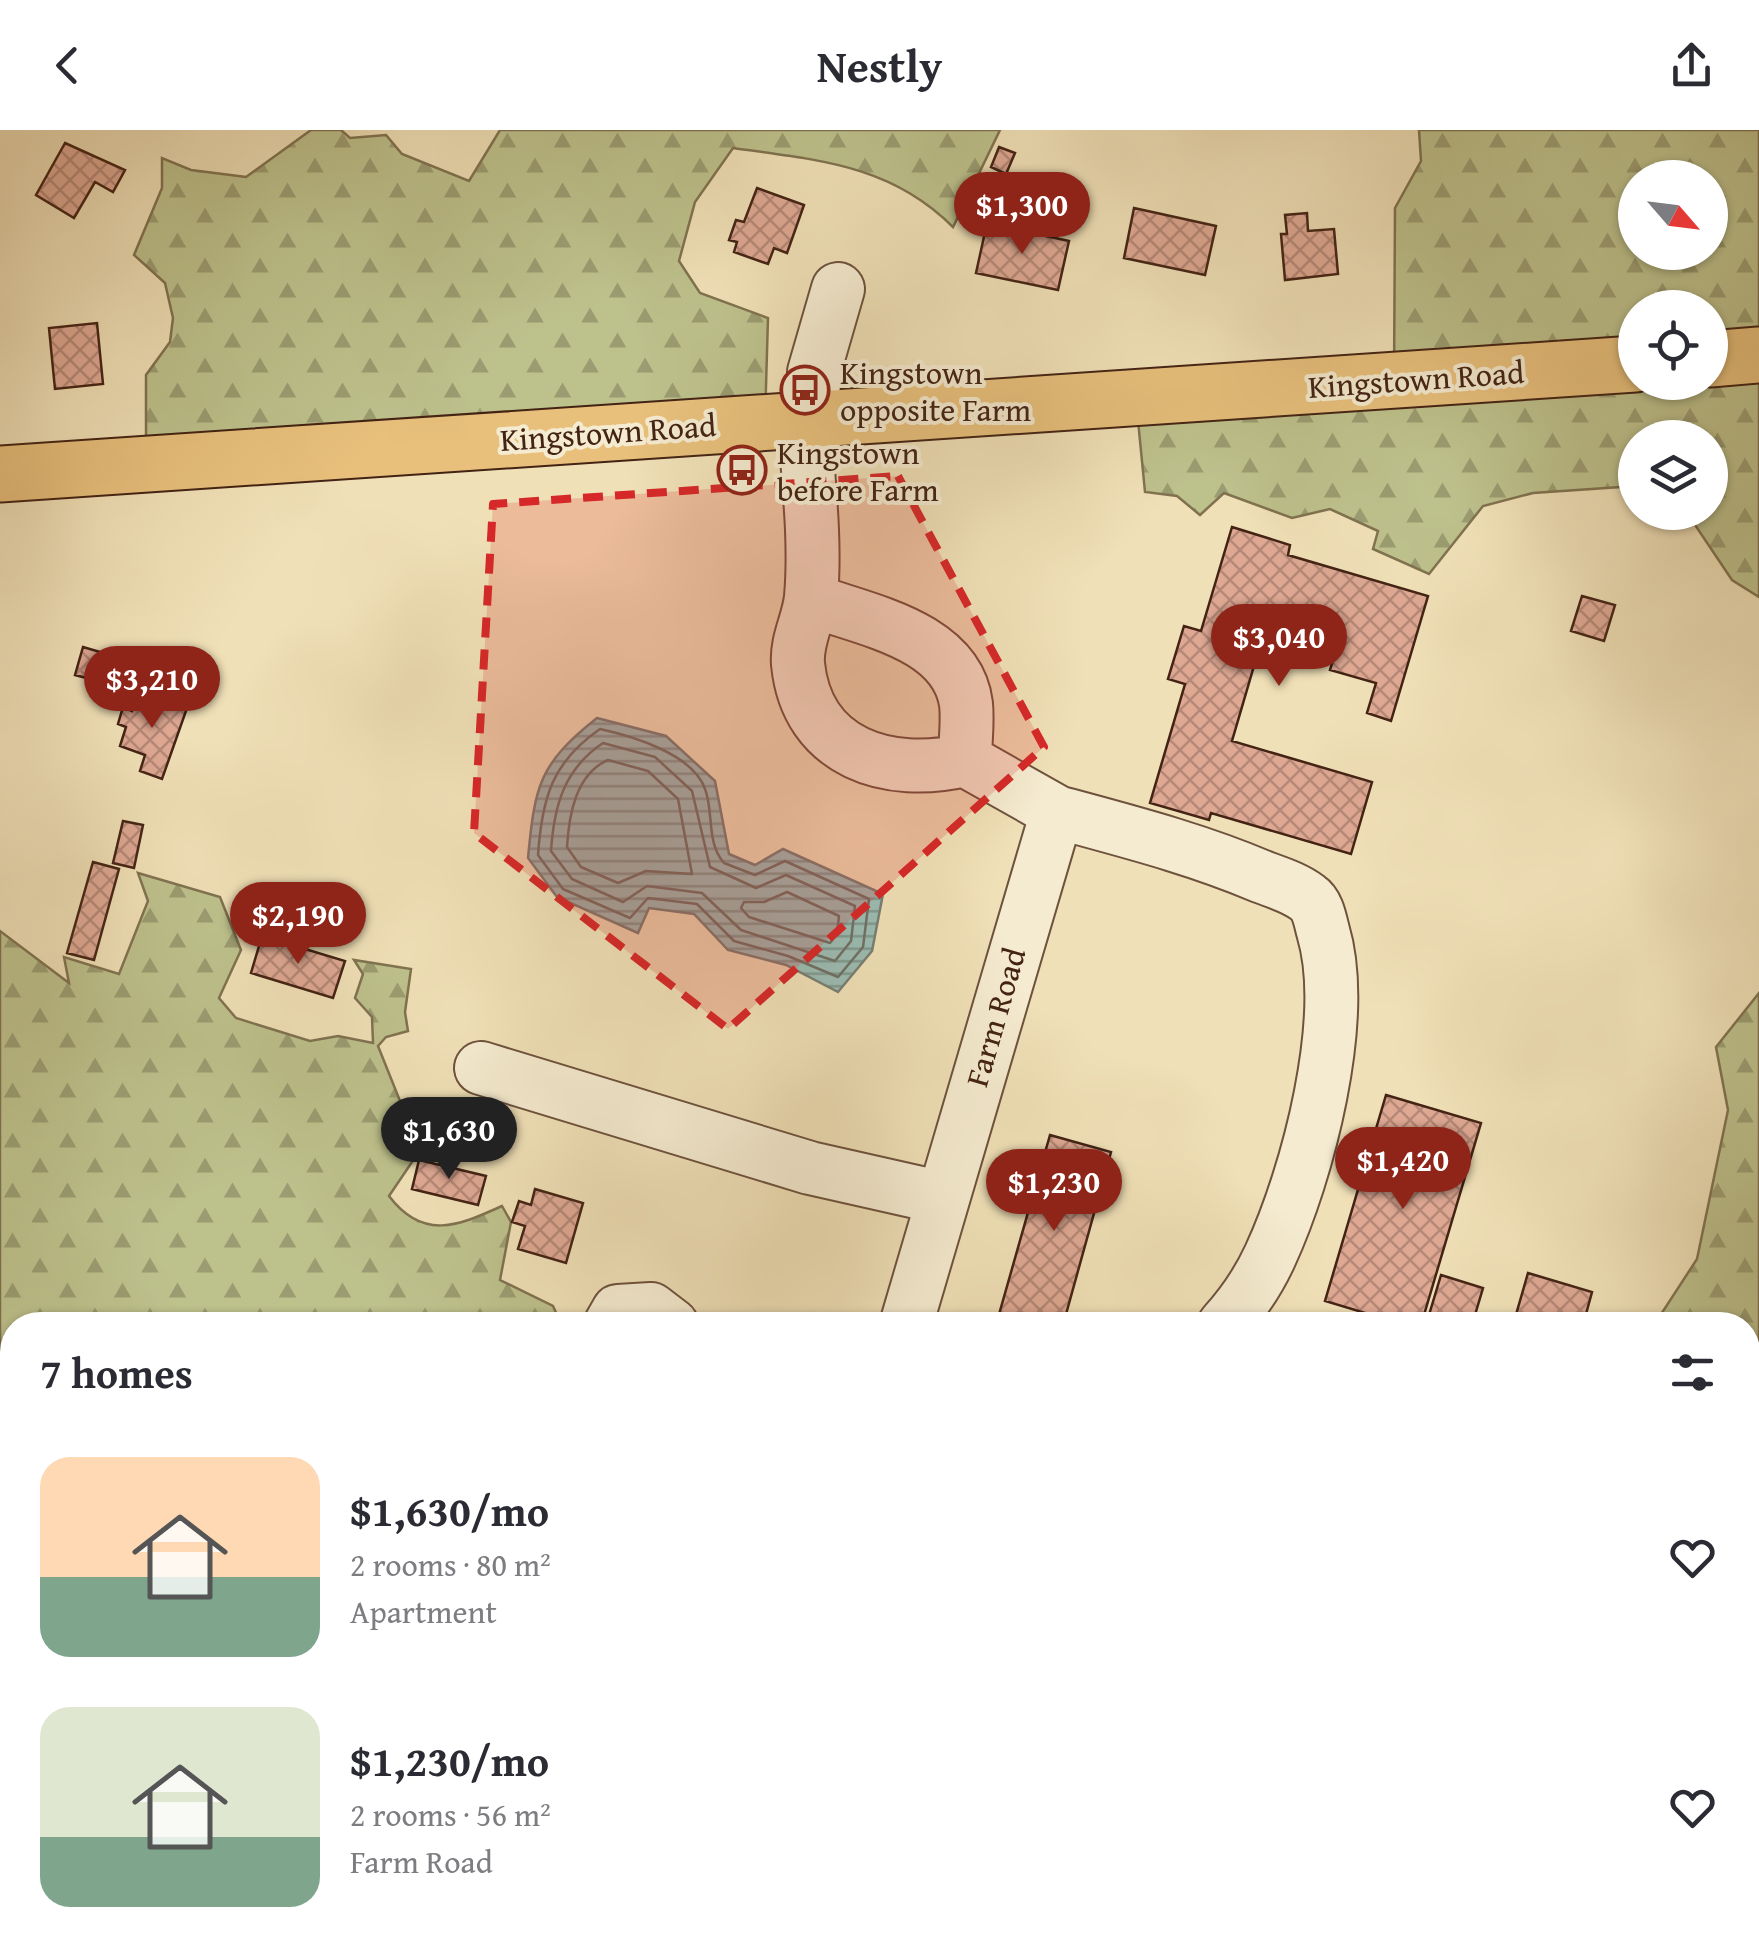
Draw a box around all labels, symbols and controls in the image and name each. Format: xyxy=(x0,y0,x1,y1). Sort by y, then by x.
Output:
text: Nestly xyxy=(817,33,942,98)
icon: back xyxy=(40,38,95,93)
icon: share xyxy=(1664,38,1719,93)
north arrow xyxy=(1618,160,1728,270)
map controls xyxy=(1618,160,1728,530)
pin: $1,300 xyxy=(941,172,1103,257)
text: $1,300 xyxy=(976,181,1068,228)
button: locate xyxy=(1618,290,1728,400)
street label: Kingstown Road xyxy=(1306,348,1526,410)
place label: Kingstown opposite Farm xyxy=(840,349,1031,433)
bus stop icon: Kingstown opposite Farm xyxy=(779,364,831,416)
street label: Kingstown Road xyxy=(498,401,718,463)
button: layers xyxy=(1618,420,1728,530)
place label: Kingstown before Farm xyxy=(777,429,939,513)
bus stop icon: Kingstown before Farm xyxy=(716,444,768,496)
pin: $3,040 xyxy=(1198,604,1360,689)
text: $3,040 xyxy=(1233,613,1325,660)
pin: $3,210 xyxy=(71,646,233,731)
text: $3,210 xyxy=(106,655,198,702)
pin: $2,190 xyxy=(217,882,379,967)
text: $2,190 xyxy=(252,891,344,938)
street label: Farm Road xyxy=(953,942,1037,1092)
pin: $1,630 xyxy=(368,1097,530,1182)
text: $1,630 xyxy=(403,1106,495,1153)
pin: $1,420 xyxy=(1322,1127,1484,1212)
text: $1,420 xyxy=(1357,1136,1449,1183)
pin: $1,230 xyxy=(973,1149,1135,1234)
text: $1,230 xyxy=(1008,1158,1100,1205)
text: 7 homes xyxy=(40,1342,193,1403)
icon: filters xyxy=(1665,1345,1720,1400)
text: $1,630/mo xyxy=(350,1480,549,1541)
icon: home xyxy=(120,1497,240,1617)
icon: heart xyxy=(1665,1530,1720,1585)
text: 2 rooms · 80 m² xyxy=(350,1541,551,1588)
text: Apartment xyxy=(350,1588,497,1635)
text: $1,230/mo xyxy=(350,1730,549,1791)
icon: home xyxy=(120,1747,240,1867)
icon: heart xyxy=(1665,1780,1720,1835)
text: 2 rooms · 56 m² xyxy=(350,1791,551,1838)
text: Farm Road xyxy=(350,1838,493,1885)

